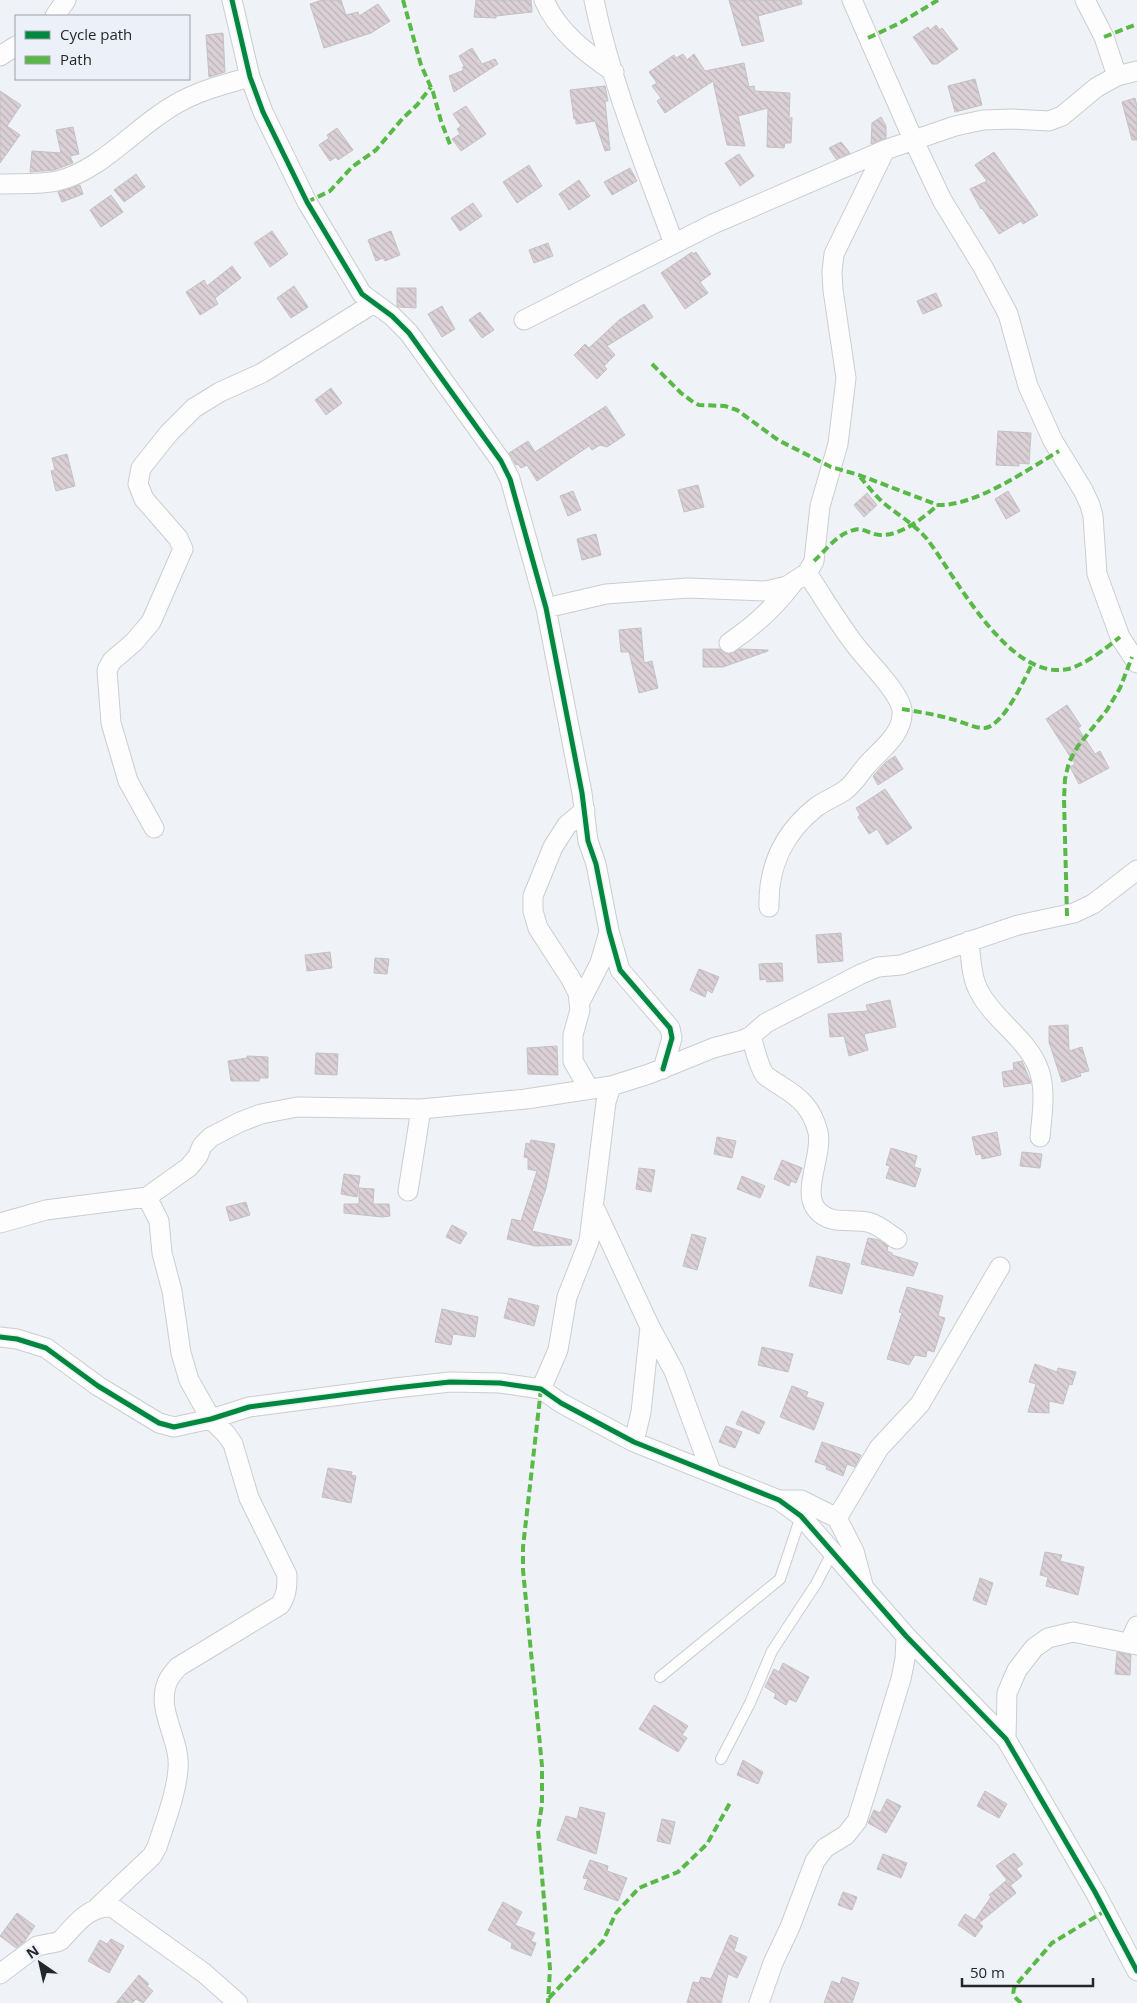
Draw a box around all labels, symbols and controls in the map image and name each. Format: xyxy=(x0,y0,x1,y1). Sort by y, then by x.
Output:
legend xyxy=(15,15,190,80)
text: Cycle path xyxy=(60,24,132,44)
text: Path xyxy=(60,49,92,69)
north arrow xyxy=(15,1938,65,1988)
text: N xyxy=(22,1941,42,1963)
scale bar xyxy=(962,1956,1093,1988)
text: 50 m xyxy=(970,1962,1005,1982)

